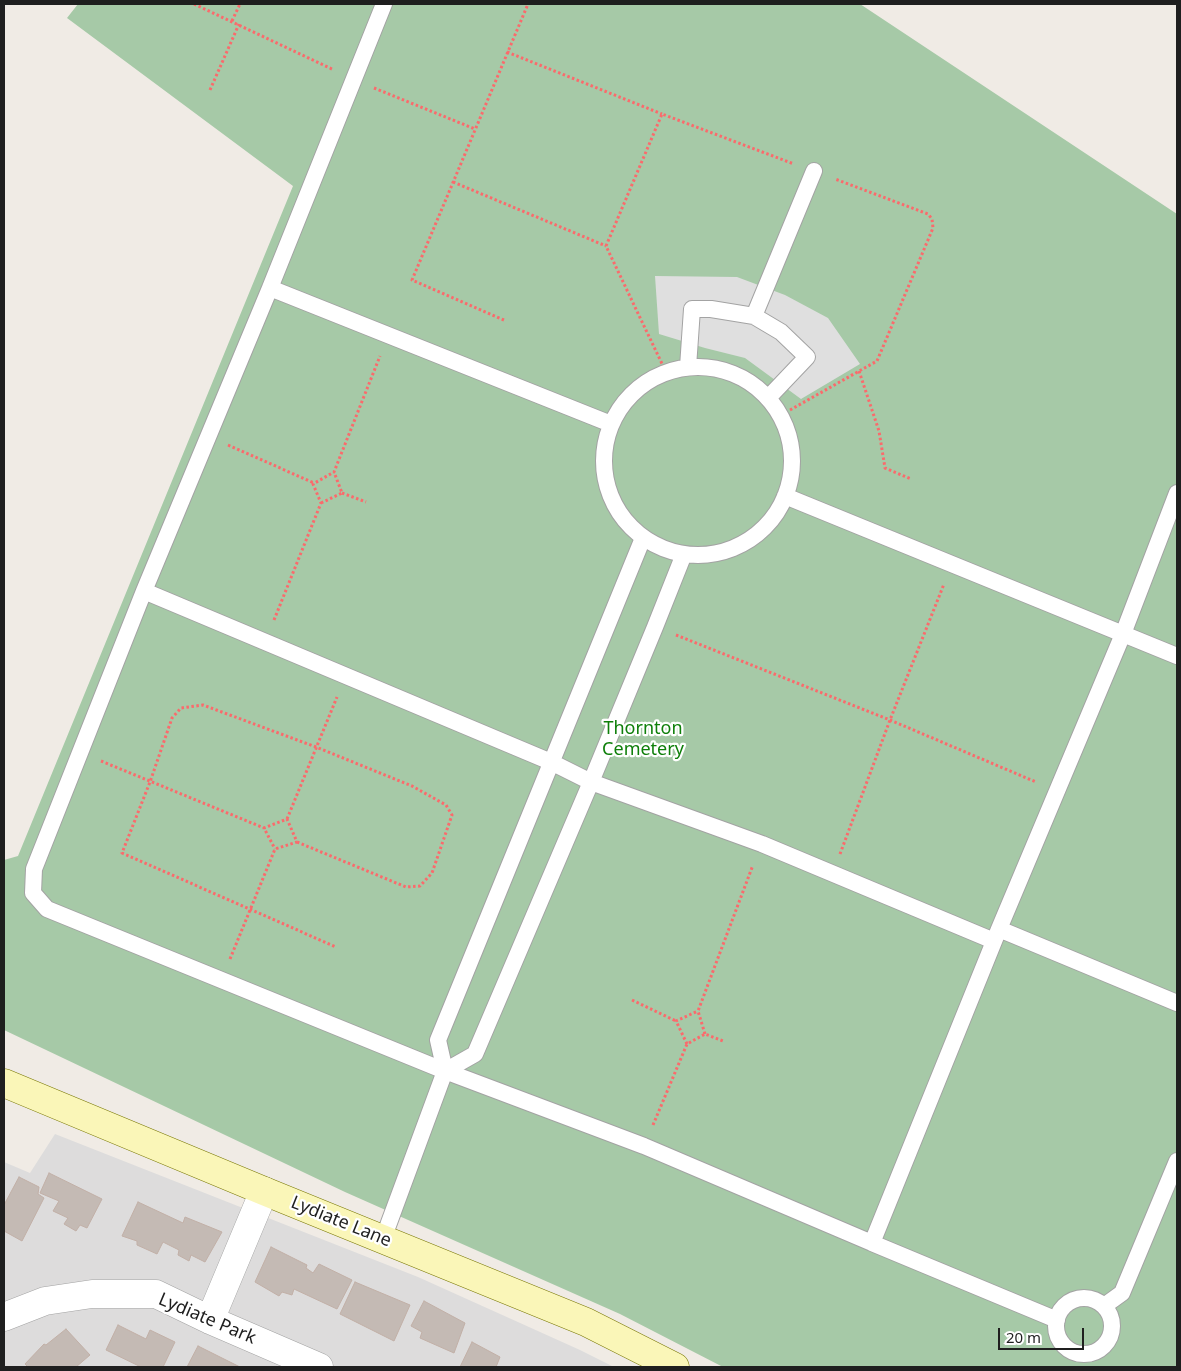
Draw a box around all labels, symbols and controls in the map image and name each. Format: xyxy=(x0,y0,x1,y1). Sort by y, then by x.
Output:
park label: Thornton Cemetery xyxy=(602,718,684,761)
street label: Lydiate Lane xyxy=(288,1192,394,1252)
street label: Lydiate Park xyxy=(155,1289,259,1349)
scale bar xyxy=(1001,1318,1087,1350)
text: 20 m xyxy=(1006,1327,1041,1347)

